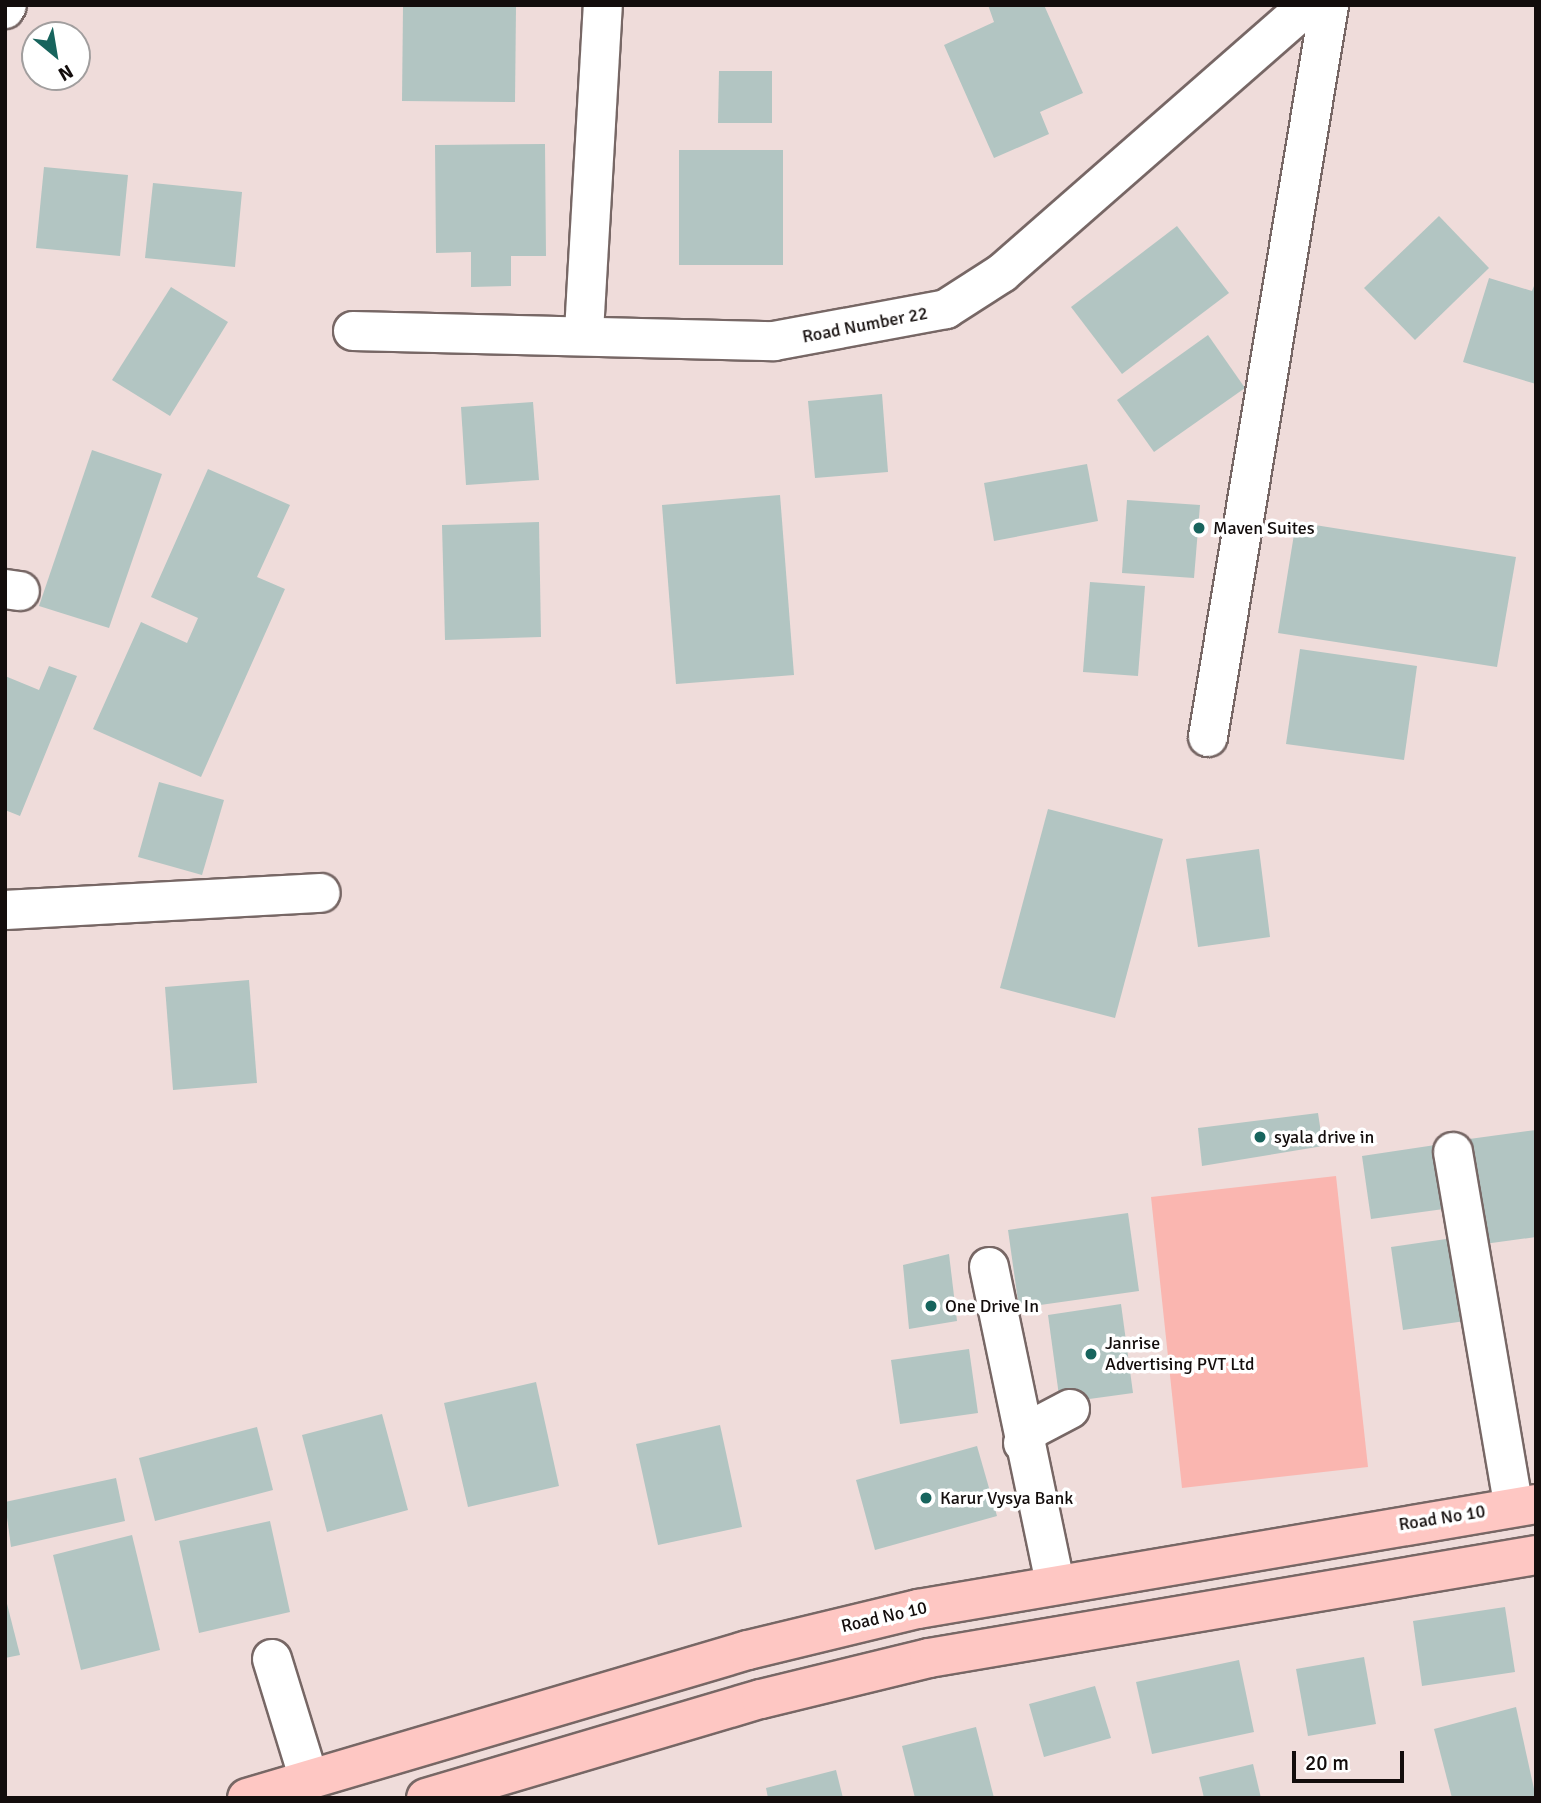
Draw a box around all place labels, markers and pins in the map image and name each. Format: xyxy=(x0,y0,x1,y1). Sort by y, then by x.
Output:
place label: Maven Suites xyxy=(1213,517,1315,539)
marker: Maven Suites xyxy=(1191,520,1207,536)
place label: syala drive in xyxy=(1274,1126,1374,1148)
marker: syala drive in xyxy=(1252,1129,1268,1145)
place label: One Drive In xyxy=(945,1295,1039,1317)
marker: One Drive In xyxy=(923,1298,939,1314)
place label: Janrise Advertising PVT Ltd xyxy=(1105,1333,1255,1376)
marker: Janrise Advertising PVT Ltd xyxy=(1083,1346,1099,1362)
place label: Karur Vysya Bank xyxy=(940,1487,1073,1509)
marker: Karur Vysya Bank xyxy=(918,1490,934,1506)

